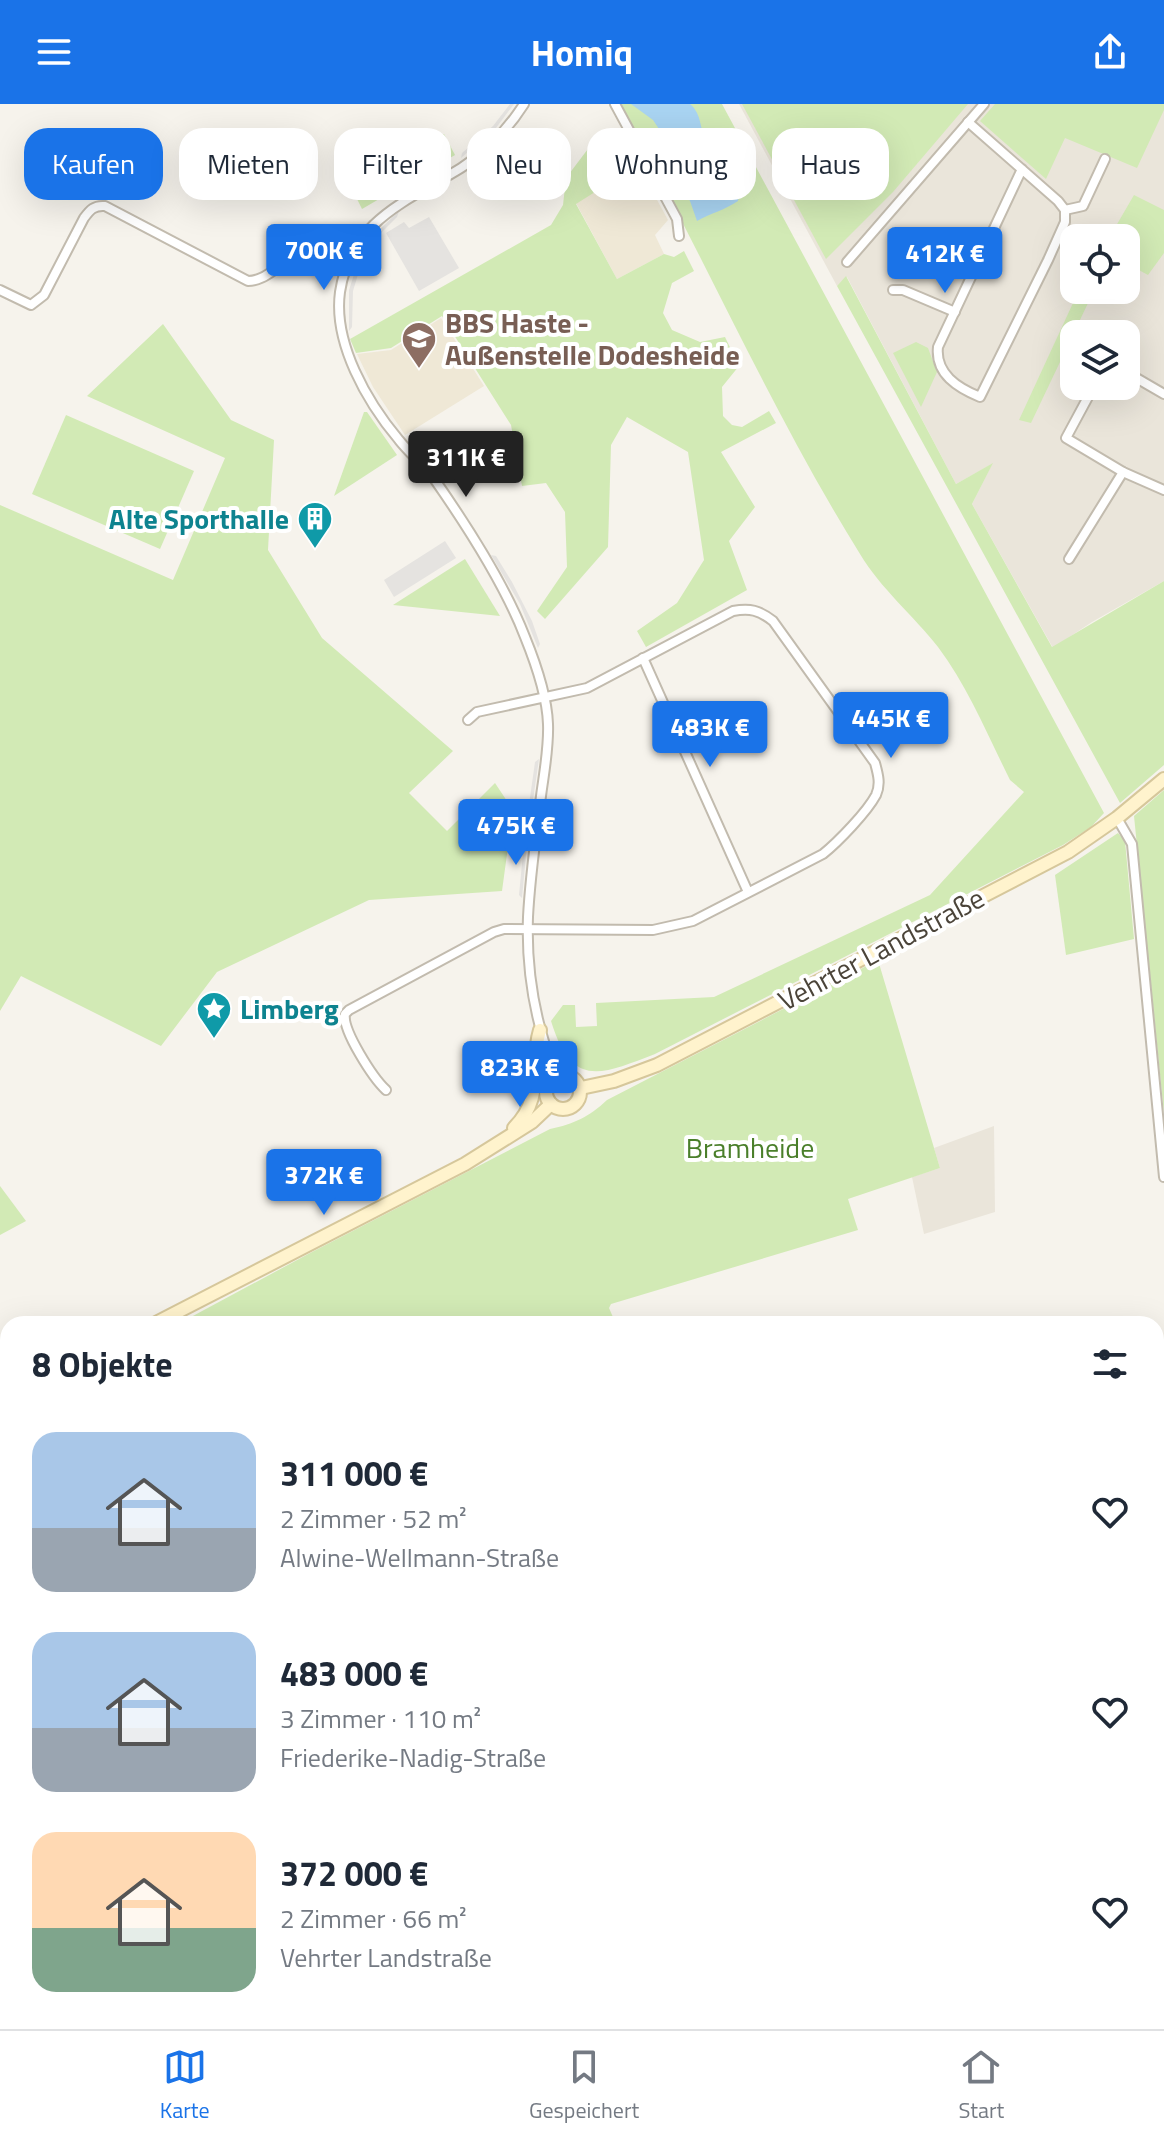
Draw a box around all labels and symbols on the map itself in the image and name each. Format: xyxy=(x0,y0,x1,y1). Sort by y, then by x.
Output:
pin: 700K € xyxy=(259,224,389,292)
pin: 412K € xyxy=(880,227,1010,295)
place label: BBS Haste - Außenstelle Dodesheide xyxy=(445,301,740,376)
school or university icon: BBS Haste - Außenstelle Dodesheide xyxy=(400,320,438,370)
pin: 311K € xyxy=(401,431,531,499)
place label: Alte Sporthalle xyxy=(109,497,289,540)
building icon: Alte Sporthalle xyxy=(296,500,334,550)
pin: 445K € xyxy=(826,692,956,760)
pin: 483K € xyxy=(645,701,775,769)
pin: 475K € xyxy=(451,799,581,867)
street label: Vehrter Landstraße xyxy=(770,876,992,1021)
place label: Limberg xyxy=(240,987,339,1030)
place icon: Limberg xyxy=(195,990,233,1040)
pin: 823K € xyxy=(455,1041,585,1109)
park label: Bramheide xyxy=(686,1126,814,1169)
pin: 372K € xyxy=(259,1149,389,1217)

